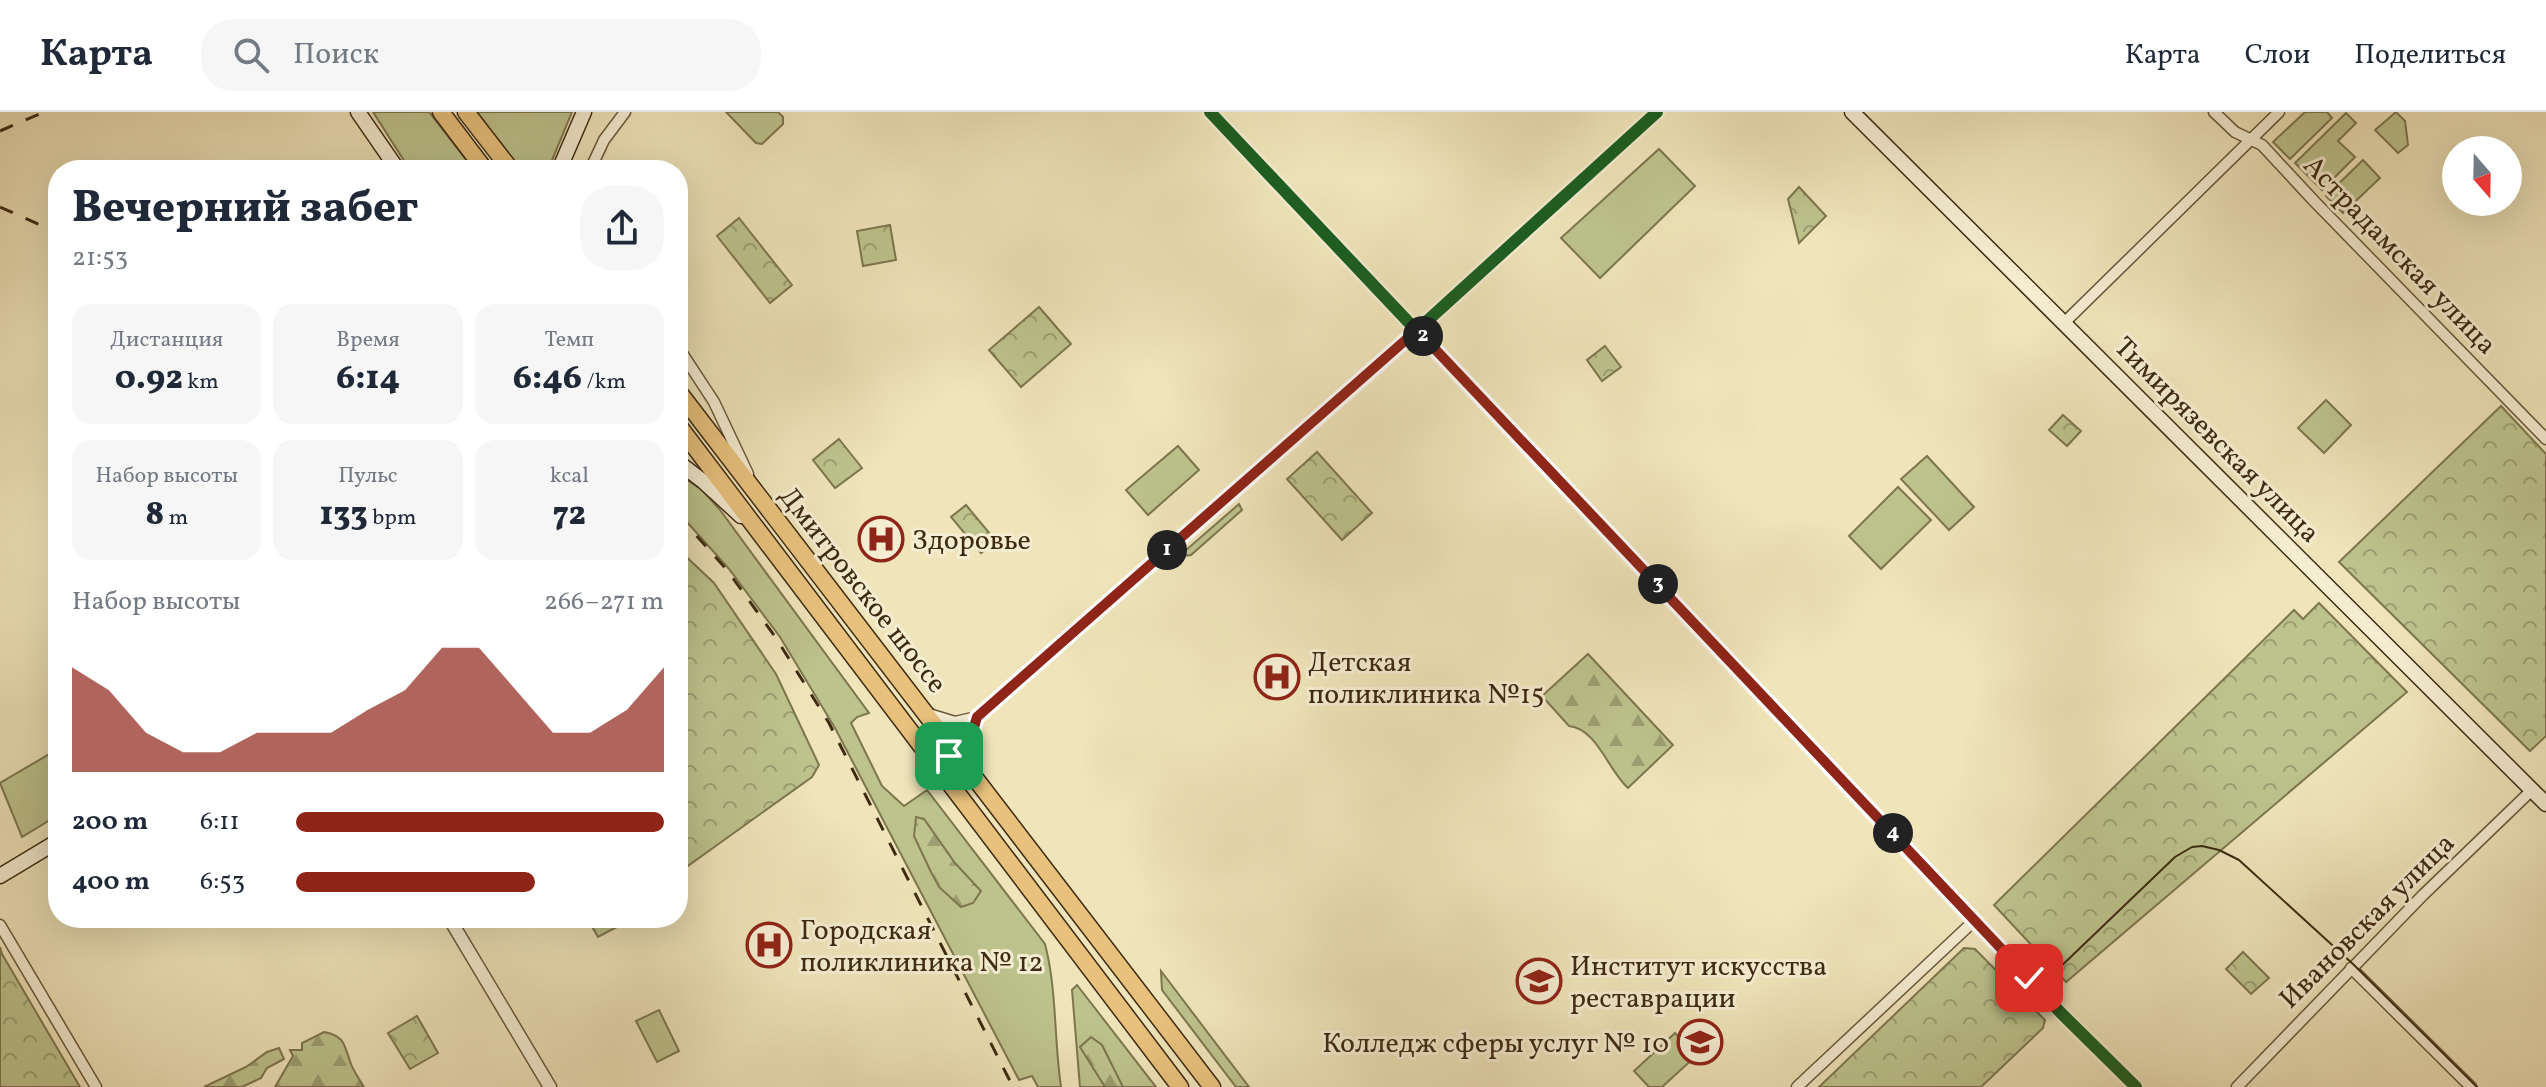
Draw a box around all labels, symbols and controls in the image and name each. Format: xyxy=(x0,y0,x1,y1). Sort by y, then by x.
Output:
search box xyxy=(201,19,761,91)
text: Карта xyxy=(40,29,153,82)
icon: search xyxy=(229,33,273,77)
text: Поиск xyxy=(293,34,379,76)
text: Карта xyxy=(2125,36,2201,75)
text: Слои xyxy=(2245,36,2310,75)
text: Поделиться xyxy=(2354,36,2506,75)
north arrow xyxy=(2442,136,2522,216)
map controls xyxy=(2442,136,2522,216)
street label: Астрадамская улица xyxy=(2294,147,2505,364)
text: Вечерний забег xyxy=(72,179,418,240)
button: share xyxy=(580,186,664,270)
text: 21:53 xyxy=(72,240,128,276)
pin: 2 xyxy=(1403,316,1443,356)
text: 2 xyxy=(1417,320,1429,351)
text: Дистанция xyxy=(110,325,223,356)
text: Время xyxy=(336,325,400,356)
text: Темп xyxy=(545,325,594,356)
street label: Тимирязевская улица xyxy=(2104,329,2328,553)
text: 0.92 xyxy=(115,356,183,403)
text: 6:14 xyxy=(336,356,400,403)
text: 6:46 xyxy=(513,356,582,403)
text: km xyxy=(183,367,219,398)
text: /km xyxy=(582,367,626,398)
text: Набор высоты xyxy=(95,461,238,492)
text: Пульс xyxy=(338,461,398,492)
text: kcal xyxy=(550,461,589,492)
street label: Дмитровское шоссе xyxy=(769,479,955,702)
text: 8 xyxy=(145,492,164,539)
text: 133 xyxy=(320,492,368,539)
text: 72 xyxy=(553,492,586,539)
text: m xyxy=(164,503,188,534)
text: bpm xyxy=(368,503,416,534)
hospital icon: Здоровье xyxy=(857,515,905,563)
place label: Здоровье xyxy=(912,522,1031,561)
pin: 1 xyxy=(1147,530,1187,570)
text: 1 xyxy=(1163,534,1171,565)
pin: 3 xyxy=(1638,564,1678,604)
text: 3 xyxy=(1652,568,1664,599)
text: Набор высоты xyxy=(72,584,240,620)
text: 266–271 m xyxy=(544,584,664,620)
place label: Детская поликлиника №15 xyxy=(1308,644,1544,715)
hospital icon: Детская поликлиника №15 xyxy=(1253,653,1301,701)
pin xyxy=(915,722,983,790)
icon: arrive xyxy=(927,734,971,778)
text: 200 m xyxy=(72,804,148,840)
text: 6:11 xyxy=(200,804,239,840)
pin: 4 xyxy=(1873,813,1913,853)
text: 4 xyxy=(1886,817,1900,848)
street label: Ивановская улица xyxy=(2271,825,2464,1018)
text: 400 m xyxy=(72,864,150,900)
text: 6:53 xyxy=(200,864,245,900)
place label: Городская поликлиника № 12 xyxy=(800,912,1044,983)
hospital icon: Городская поликлиника № 12 xyxy=(745,921,793,969)
pin xyxy=(1995,944,2063,1012)
place label: Институт искусства реставрации xyxy=(1570,948,1827,1019)
icon: check xyxy=(2007,956,2051,1000)
school or university icon: Институт искусства реставрации xyxy=(1515,957,1563,1005)
school or university icon: Колледж сферы услуг № 10 xyxy=(1676,1018,1724,1066)
place label: Колледж сферы услуг № 10 xyxy=(1322,1025,1669,1064)

